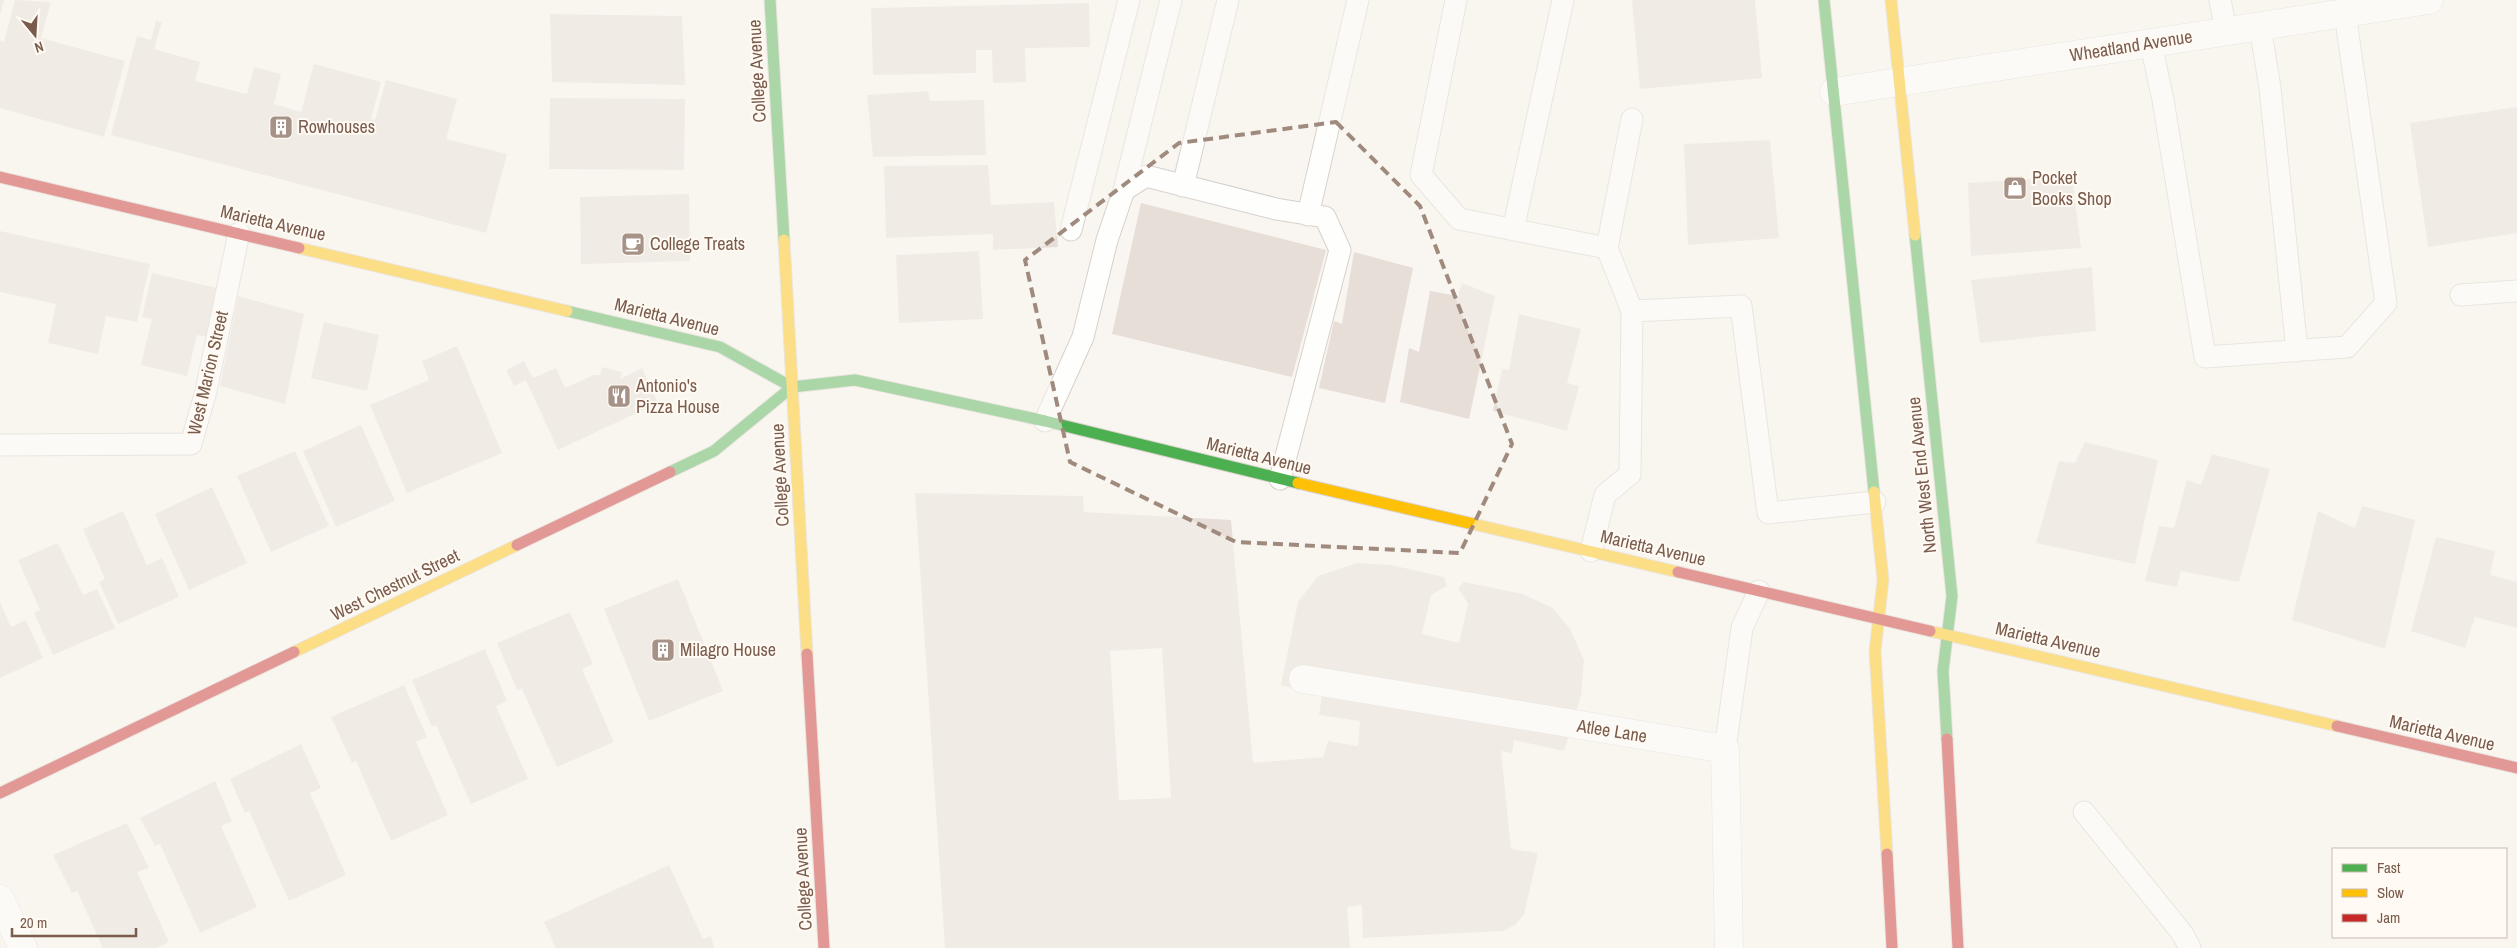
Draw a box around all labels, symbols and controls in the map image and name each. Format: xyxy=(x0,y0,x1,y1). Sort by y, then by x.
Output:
north arrow xyxy=(10,10,60,60)
street label: College Avenue xyxy=(741,19,772,123)
street label: Wheatland Avenue xyxy=(2068,23,2194,68)
text: N xyxy=(32,38,46,57)
building icon: Rowhouses xyxy=(268,114,294,140)
place label: Rowhouses xyxy=(298,114,375,139)
place label: Pocket Books Shop xyxy=(2032,165,2112,211)
shop icon: Pocket Books Shop xyxy=(2002,175,2028,201)
street label: Marietta Avenue xyxy=(218,198,328,247)
cafe icon: College Treats xyxy=(620,231,646,257)
place label: College Treats xyxy=(650,231,745,256)
street label: Marietta Avenue xyxy=(612,291,722,342)
street label: West Marion Street xyxy=(181,308,234,438)
place label: Antonio's Pizza House xyxy=(635,373,720,419)
restaurant icon: Antonio's Pizza House xyxy=(606,383,632,409)
street label: North West End Avenue xyxy=(1901,396,1942,554)
street label: College Avenue xyxy=(764,423,795,527)
street label: Marietta Avenue xyxy=(1204,430,1314,481)
street label: Marietta Avenue xyxy=(1598,523,1708,572)
street label: West Chestnut Street xyxy=(326,543,463,626)
street label: Marietta Avenue xyxy=(1993,615,2103,664)
building icon: Milagro House xyxy=(650,637,676,663)
place label: Milagro House xyxy=(680,637,776,662)
street label: Marietta Avenue xyxy=(2387,708,2497,757)
street label: Atlee Lane xyxy=(1574,712,1649,748)
street label: College Avenue xyxy=(787,827,818,931)
legend xyxy=(2332,848,2507,938)
text: Fast xyxy=(2377,857,2401,878)
text: Slow xyxy=(2377,882,2404,903)
scale bar xyxy=(12,906,136,938)
text: Jam xyxy=(2377,907,2400,928)
text: 20 m xyxy=(20,912,47,933)

